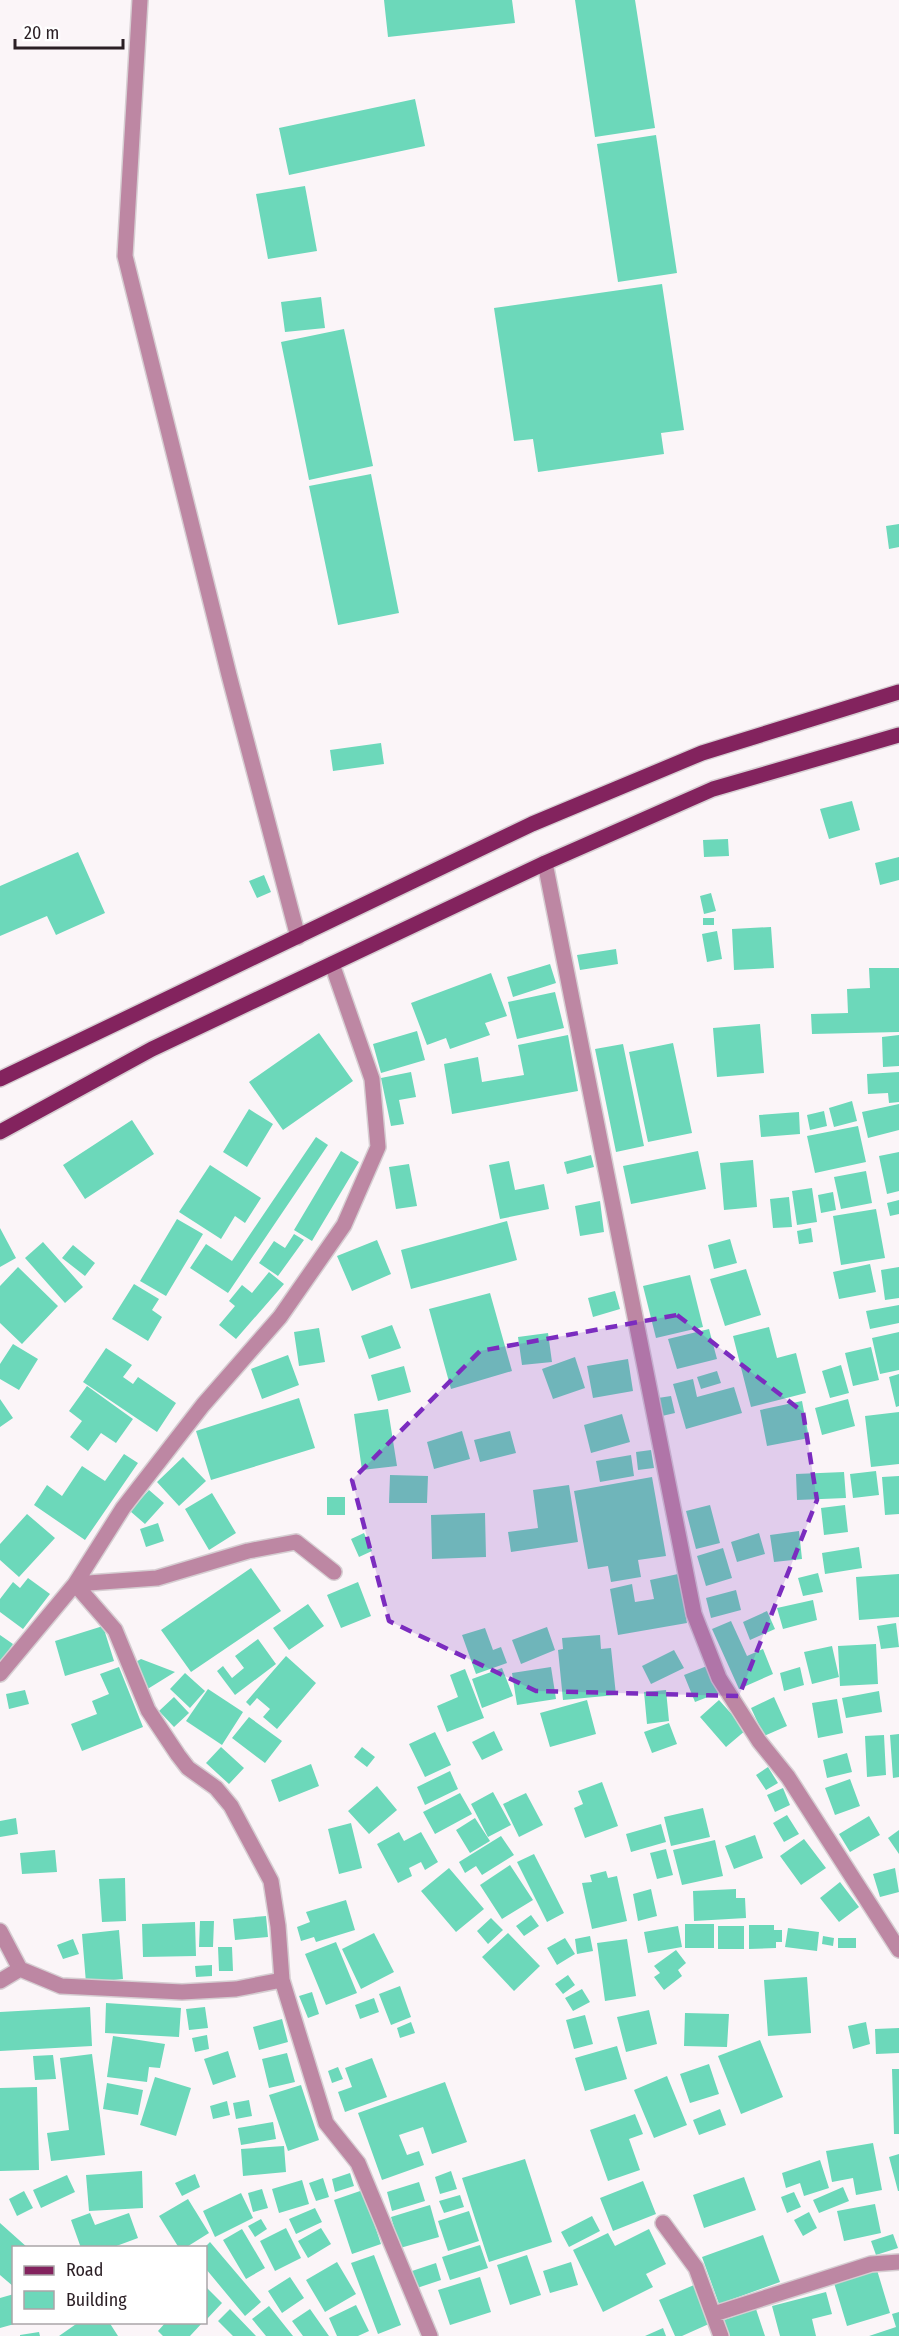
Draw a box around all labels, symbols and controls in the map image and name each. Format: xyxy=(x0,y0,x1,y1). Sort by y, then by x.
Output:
scale bar xyxy=(15,12,123,50)
text: 20 m xyxy=(24,22,59,44)
legend xyxy=(12,2246,207,2324)
text: Road xyxy=(66,2259,103,2281)
text: Building xyxy=(66,2289,127,2311)

